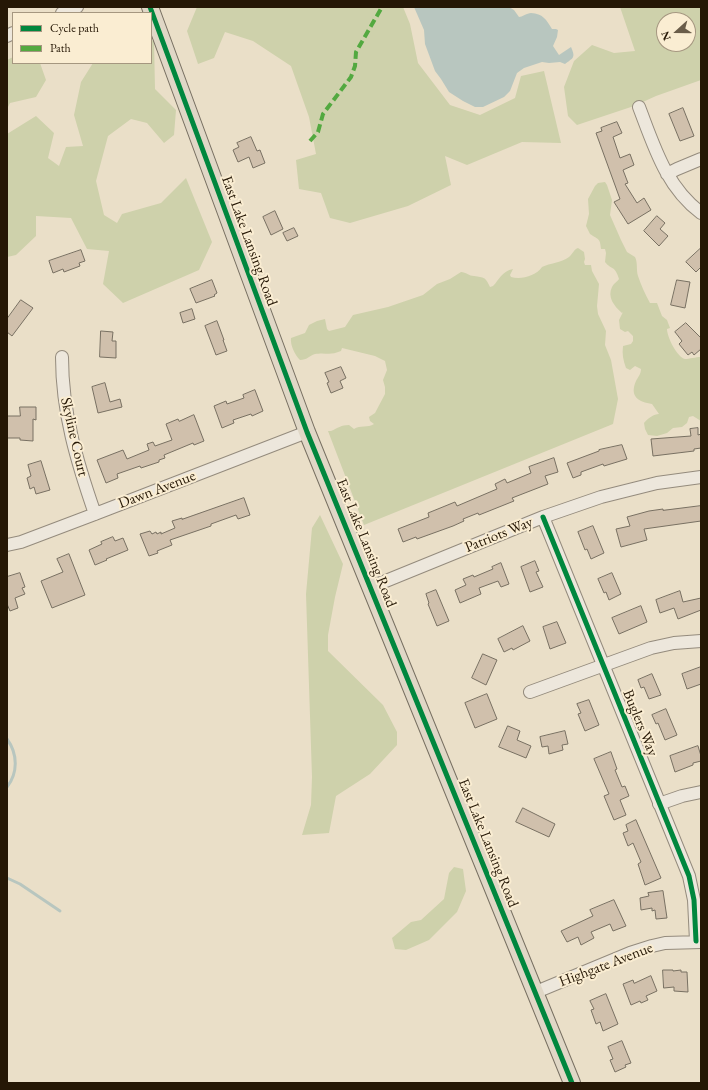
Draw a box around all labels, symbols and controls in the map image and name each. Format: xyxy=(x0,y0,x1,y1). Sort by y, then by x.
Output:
legend xyxy=(12,12,152,64)
north arrow xyxy=(656,12,696,52)
text: Cycle path xyxy=(50,20,99,36)
text: N xyxy=(658,29,674,43)
text: Path xyxy=(50,40,71,56)
street label: East Lake Lansing Road xyxy=(217,173,281,309)
street label: Skyline Court xyxy=(56,396,92,478)
street label: Dawn Avenue xyxy=(116,467,198,513)
street label: East Lake Lansing Road xyxy=(332,476,400,610)
street label: Patriots Way xyxy=(462,513,536,557)
street label: Buglers Way xyxy=(619,687,661,759)
street label: East Lake Lansing Road xyxy=(454,776,522,910)
street label: Highgate Avenue xyxy=(556,939,656,991)

